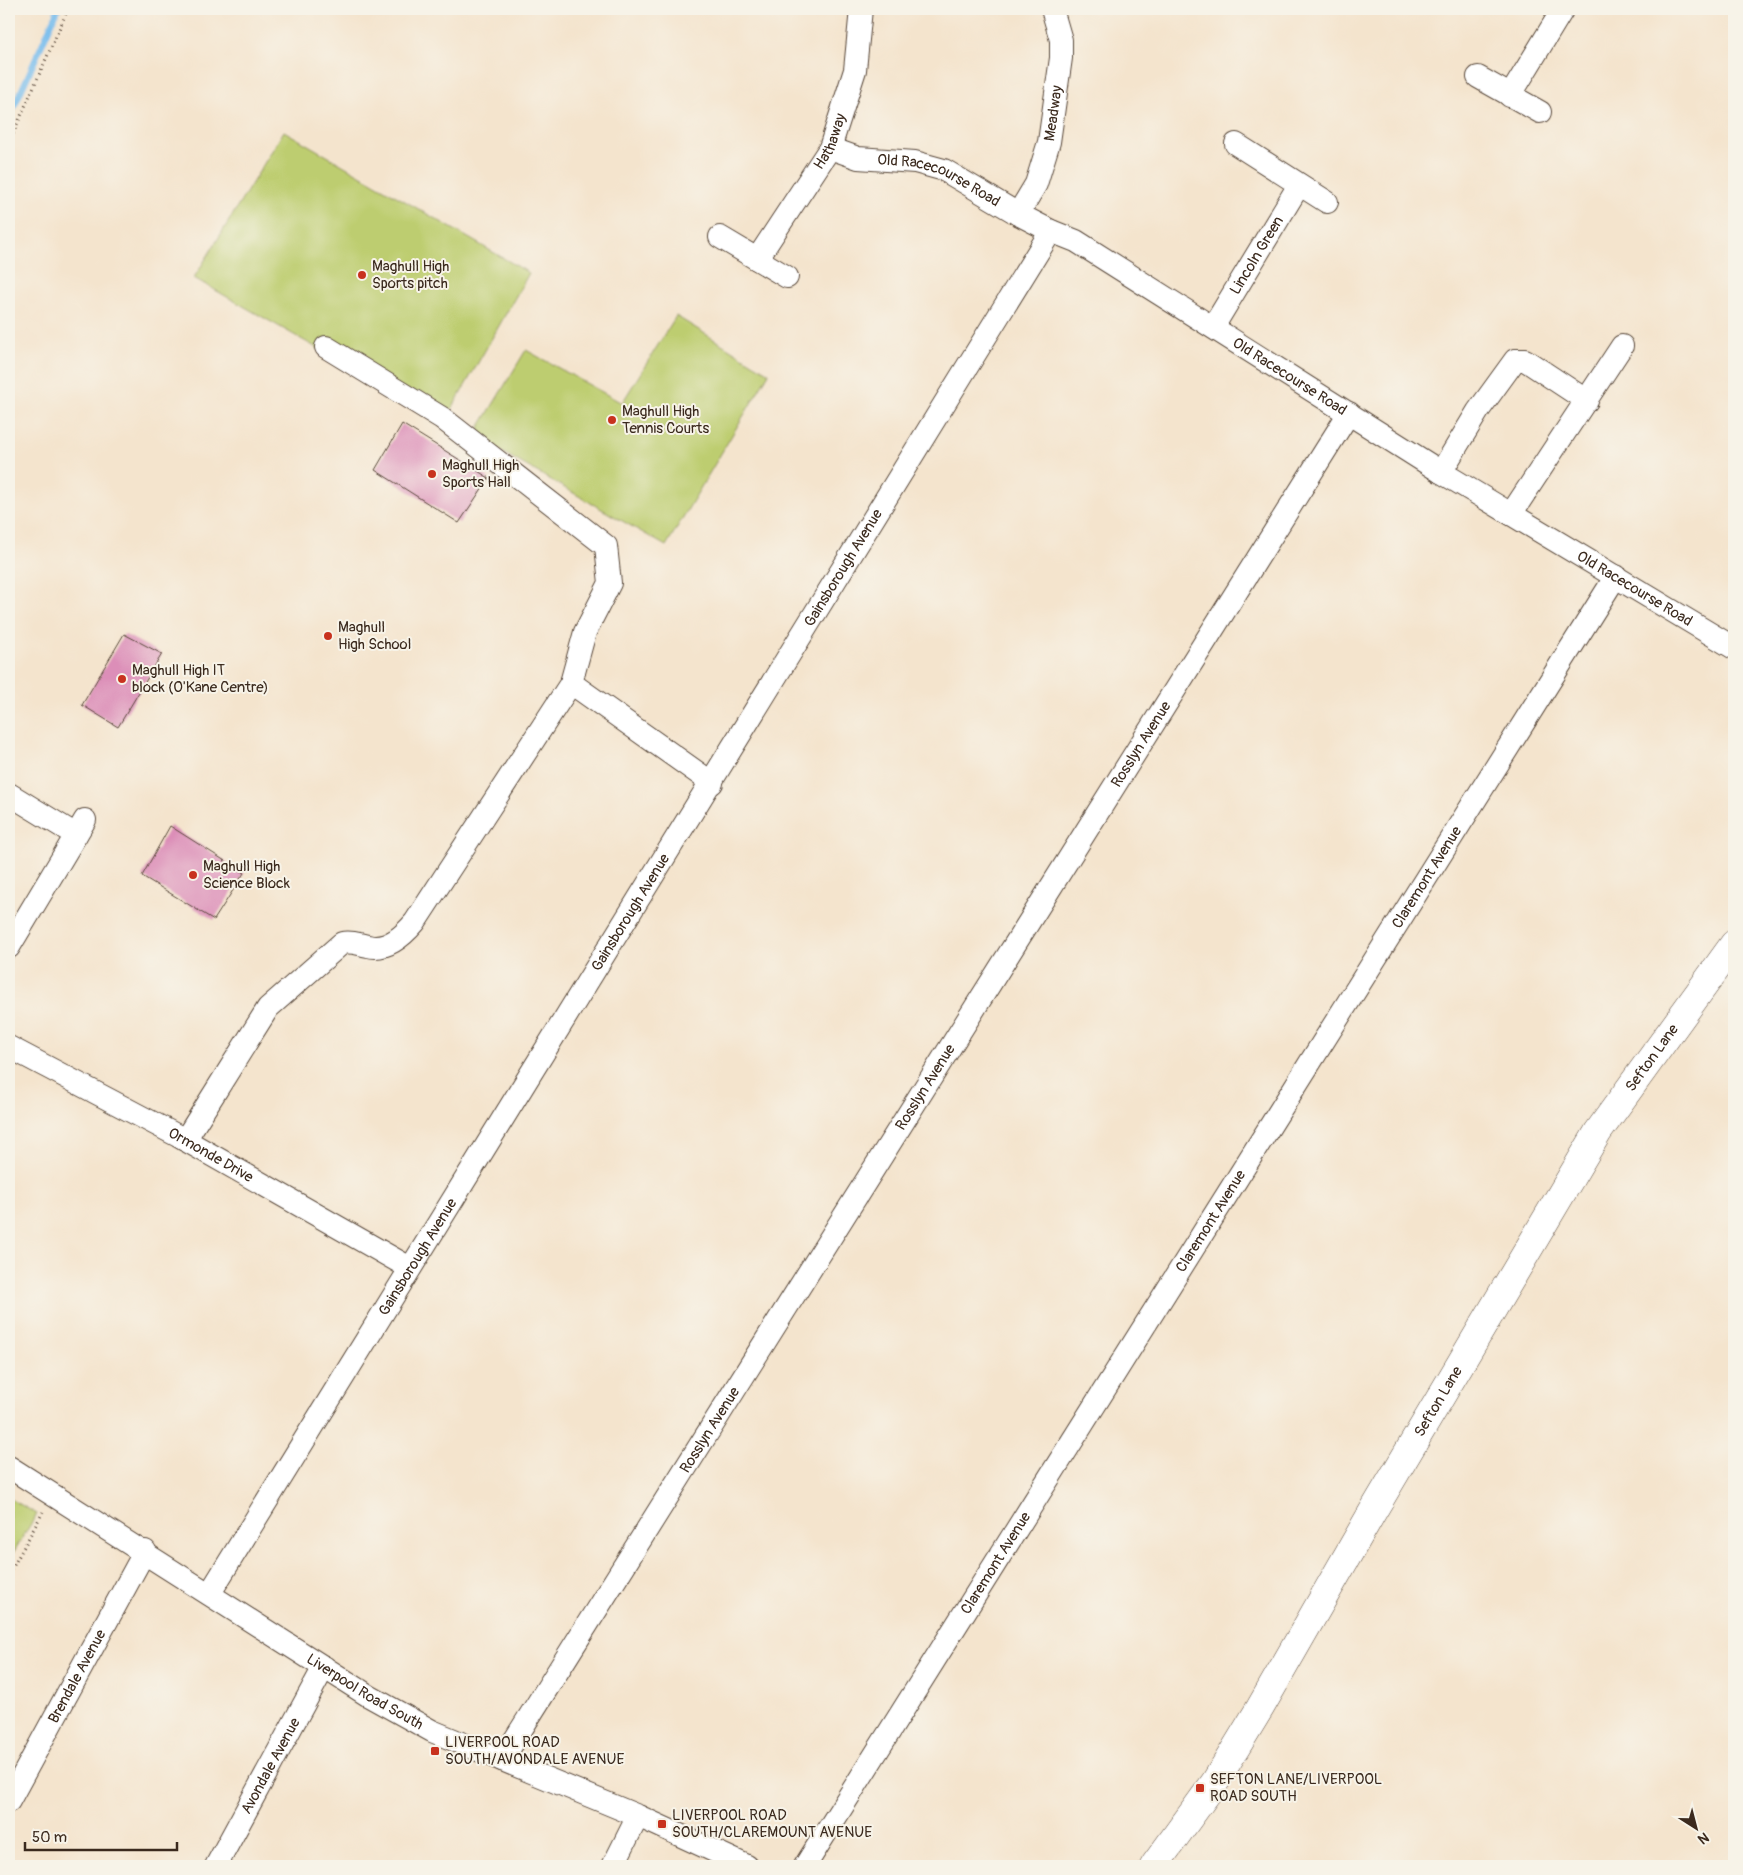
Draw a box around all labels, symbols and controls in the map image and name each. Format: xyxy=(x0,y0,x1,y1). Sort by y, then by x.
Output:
street label: Meadway xyxy=(1040,84,1067,142)
street label: Hathaway xyxy=(809,110,850,173)
street label: Old Racecourse Road xyxy=(877,150,1004,211)
street label: Lincoln Green xyxy=(1225,212,1288,298)
place label: Maghull High Sports pitch xyxy=(372,257,449,293)
marker: Maghull High Sports pitch xyxy=(356,269,368,281)
street label: Old Racecourse Road xyxy=(1229,333,1350,419)
place label: Maghull High Tennis Courts xyxy=(622,402,709,438)
marker: Maghull High Tennis Courts xyxy=(606,414,618,426)
place label: Maghull High Sports Hall xyxy=(442,456,519,492)
marker: Maghull High Sports Hall xyxy=(426,468,438,480)
street label: Gainsborough Avenue xyxy=(800,505,887,630)
street label: Old Racecourse Road xyxy=(1573,546,1696,630)
place label: Maghull High School xyxy=(338,618,411,654)
marker: Maghull High School xyxy=(322,630,334,642)
place label: Maghull High IT block (O'Kane Centre) xyxy=(132,661,269,697)
marker: Maghull High IT block (O'Kane Centre) xyxy=(116,673,128,685)
street label: Rosslyn Avenue xyxy=(1107,697,1175,791)
street label: Claremont Avenue xyxy=(1387,822,1466,932)
street label: Gainsborough Avenue xyxy=(587,850,674,975)
place label: Maghull High Science Block xyxy=(203,857,291,893)
marker: Maghull High Science Block xyxy=(187,869,199,881)
street label: Sefton Lane xyxy=(1621,1020,1683,1095)
street label: Rosslyn Avenue xyxy=(891,1040,960,1134)
street label: Ormonde Drive xyxy=(165,1123,257,1187)
street label: Claremont Avenue xyxy=(1171,1166,1250,1276)
street label: Gainsborough Avenue xyxy=(374,1194,461,1319)
street label: Sefton Lane xyxy=(1410,1362,1467,1440)
street label: Rosslyn Avenue xyxy=(675,1383,744,1476)
street label: Claremont Avenue xyxy=(956,1508,1035,1618)
street label: Brendale Avenue xyxy=(44,1626,110,1726)
street label: Liverpool Road South xyxy=(303,1649,427,1734)
street label: Avondale Avenue xyxy=(237,1714,304,1817)
place label: LIVERPOOL ROAD SOUTH/AVONDALE AVENUE xyxy=(445,1733,624,1769)
marker: LIVERPOOL ROAD SOUTH/AVONDALE AVENUE xyxy=(429,1745,441,1757)
place label: SEFTON LANE/LIVERPOOL ROAD SOUTH xyxy=(1210,1770,1382,1806)
marker: SEFTON LANE/LIVERPOOL ROAD SOUTH xyxy=(1194,1782,1206,1794)
north arrow xyxy=(1670,1802,1720,1852)
place label: LIVERPOOL ROAD SOUTH/CLAREMOUNT AVENUE xyxy=(672,1806,872,1842)
marker: LIVERPOOL ROAD SOUTH/CLAREMOUNT AVENUE xyxy=(656,1818,668,1830)
scale bar xyxy=(25,1820,178,1852)
text: 50 m xyxy=(32,1828,67,1847)
text: N xyxy=(1695,1828,1712,1848)

